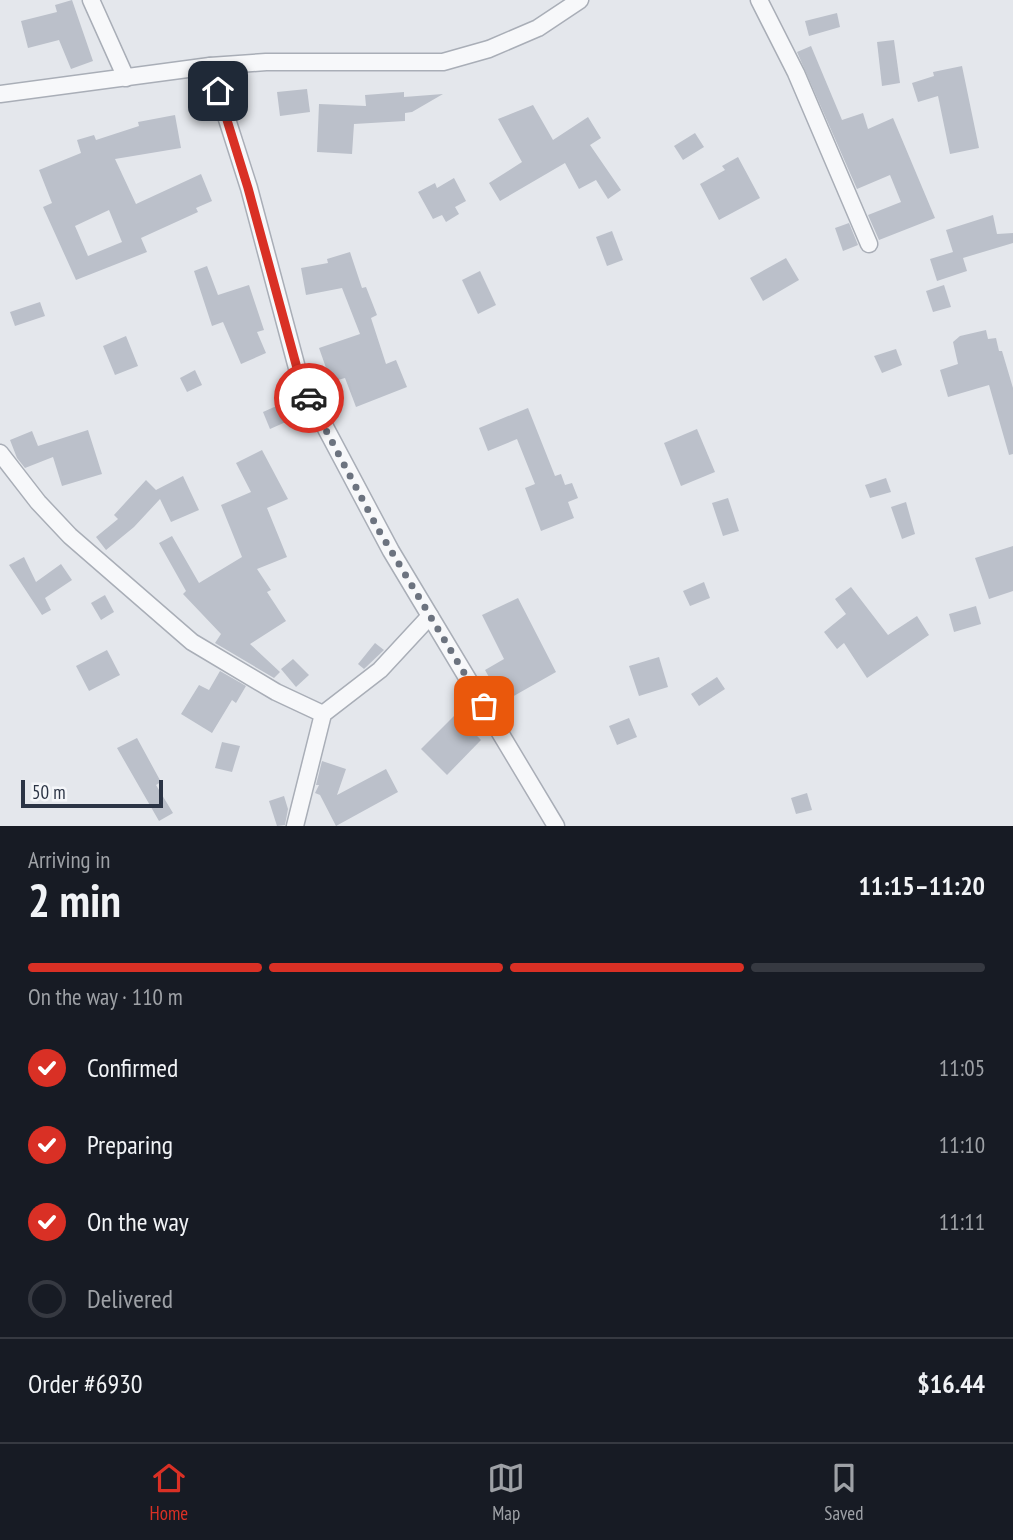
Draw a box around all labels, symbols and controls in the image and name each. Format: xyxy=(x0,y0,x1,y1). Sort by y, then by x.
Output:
pin xyxy=(188,61,248,121)
icon: home xyxy=(199,72,237,110)
courier xyxy=(274,363,344,433)
icon: car xyxy=(290,379,328,417)
pin xyxy=(454,676,514,736)
icon: bag xyxy=(465,687,503,725)
scale bar xyxy=(21,777,163,809)
text: 50 m xyxy=(32,780,66,804)
text: Arriving in xyxy=(28,845,110,874)
text: 11:15–11:20 xyxy=(858,869,985,902)
text: 2 min xyxy=(28,870,121,930)
text: On the way · 110 m xyxy=(28,982,183,1011)
icon: check xyxy=(28,1049,66,1087)
text: Confirmed xyxy=(87,1051,178,1084)
text: 11:05 xyxy=(939,1053,985,1082)
icon: check xyxy=(28,1126,66,1164)
text: Preparing xyxy=(87,1128,173,1161)
text: 11:10 xyxy=(939,1130,985,1159)
icon: check xyxy=(28,1203,66,1241)
text: On the way xyxy=(87,1205,189,1238)
text: 11:11 xyxy=(939,1207,985,1236)
text: Delivered xyxy=(87,1282,173,1315)
text: Order #6930 xyxy=(28,1367,143,1400)
text: $16.44 xyxy=(917,1367,985,1400)
tab: Home xyxy=(150,1459,188,1525)
tab: Map xyxy=(487,1459,525,1525)
tab: Saved xyxy=(824,1459,863,1525)

